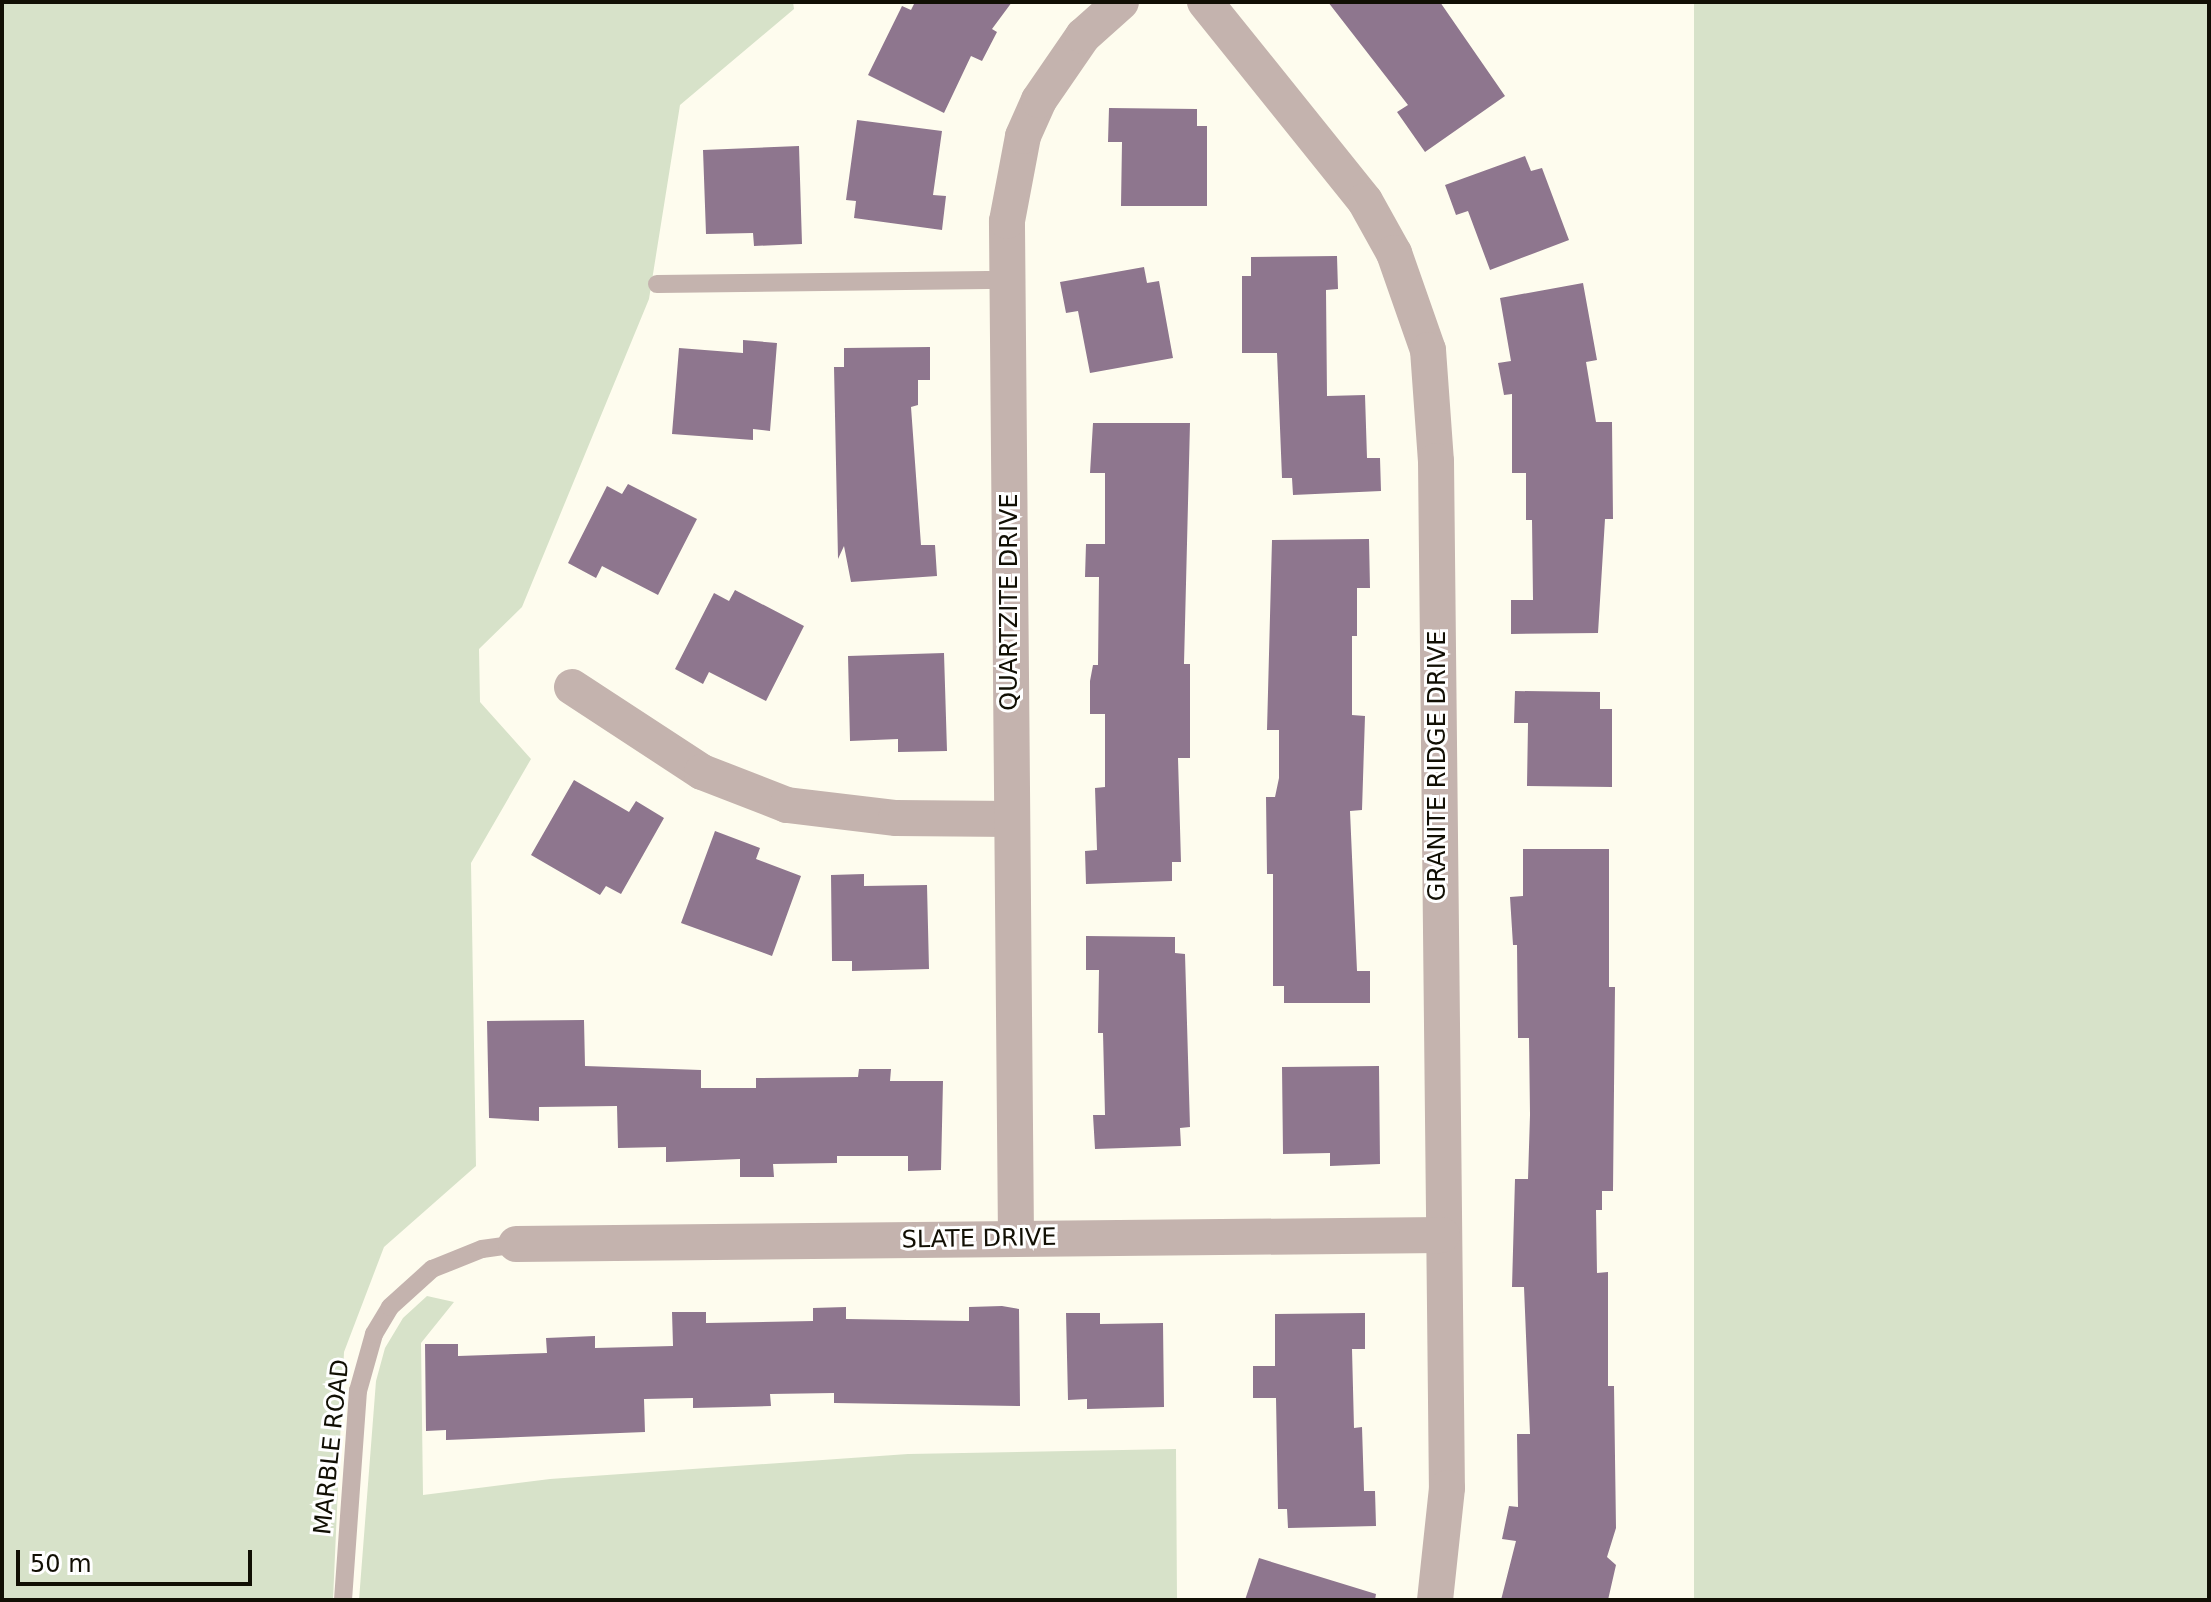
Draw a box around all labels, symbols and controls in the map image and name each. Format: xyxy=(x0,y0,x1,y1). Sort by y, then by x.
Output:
street label: QUARTZITE DRIVE xyxy=(996,493,1024,711)
street label: GRANITE RIDGE DRIVE xyxy=(1424,631,1452,901)
street label: SLATE DRIVE xyxy=(901,1223,1057,1255)
street label: MARBLE ROAD xyxy=(308,1358,356,1536)
scale bar xyxy=(20,1534,256,1584)
text: 50 m xyxy=(30,1550,92,1578)

